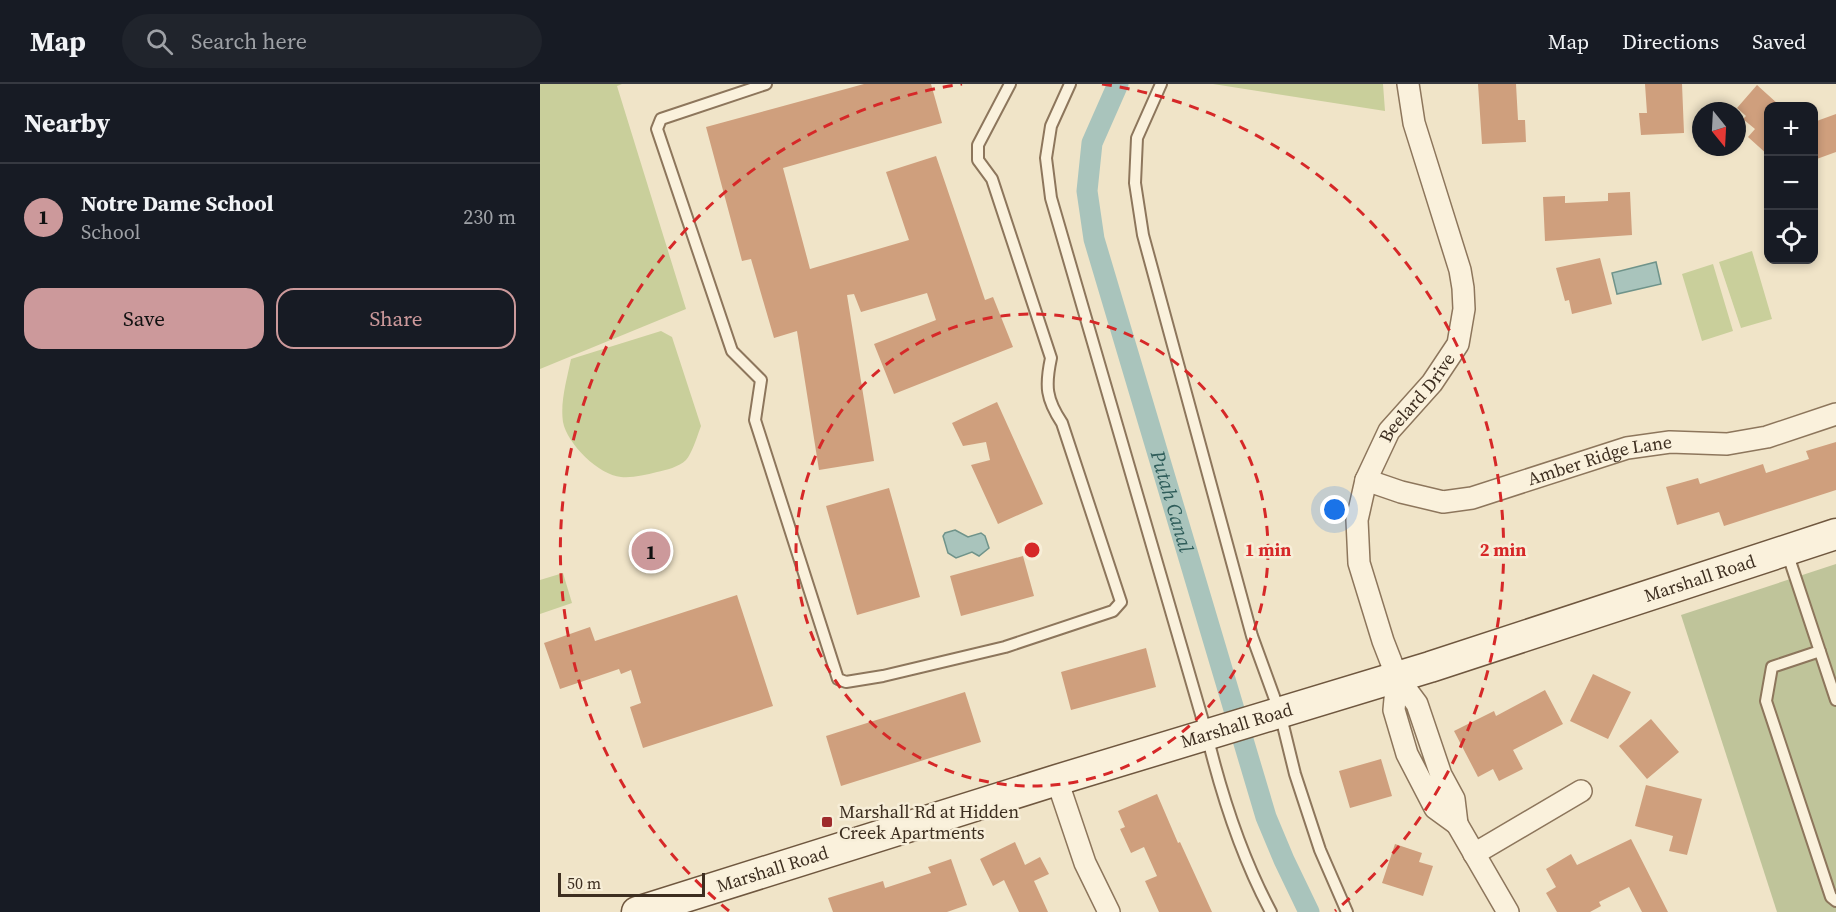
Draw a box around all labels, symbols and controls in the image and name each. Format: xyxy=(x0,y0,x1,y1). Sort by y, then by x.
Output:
search box xyxy=(122,14,542,68)
text: Map xyxy=(30,22,86,60)
icon: search xyxy=(143,25,176,58)
text: Search here xyxy=(191,26,307,56)
text: Map xyxy=(1548,27,1589,56)
text: Directions xyxy=(1622,27,1719,56)
text: Saved xyxy=(1752,27,1806,56)
north arrow xyxy=(1692,102,1746,156)
map controls xyxy=(1764,102,1818,264)
button: + xyxy=(1764,102,1818,156)
text: Nearby xyxy=(24,105,110,141)
button: − xyxy=(1764,156,1818,210)
text: Notre Dame School xyxy=(81,188,274,218)
text: 1 xyxy=(38,203,49,231)
text: 230 m xyxy=(463,203,516,231)
button: locate xyxy=(1764,210,1818,264)
text: School xyxy=(81,218,141,246)
button: Save xyxy=(24,288,264,349)
button: Share xyxy=(276,288,516,349)
street label: Beelard Drive xyxy=(1373,348,1461,446)
street label: Amber Ridge Lane xyxy=(1524,429,1673,491)
water label: Putah Canal xyxy=(1143,446,1201,556)
your location xyxy=(1320,495,1349,524)
pin: 1 xyxy=(632,528,670,574)
text: 1 min xyxy=(1245,537,1291,562)
text: 2 min xyxy=(1480,537,1526,562)
centre of rings xyxy=(1022,540,1042,560)
street label: Marshall Road xyxy=(1641,548,1759,608)
street label: Marshall Road xyxy=(1177,696,1296,754)
place label: Marshall Rd at Hidden Creek Apartments xyxy=(839,799,1019,845)
marker: Marshall Rd at Hidden Creek Apartments xyxy=(820,815,834,829)
street label: Marshall Road xyxy=(713,840,831,898)
scale bar xyxy=(558,870,705,898)
text: 50 m xyxy=(567,872,601,894)

